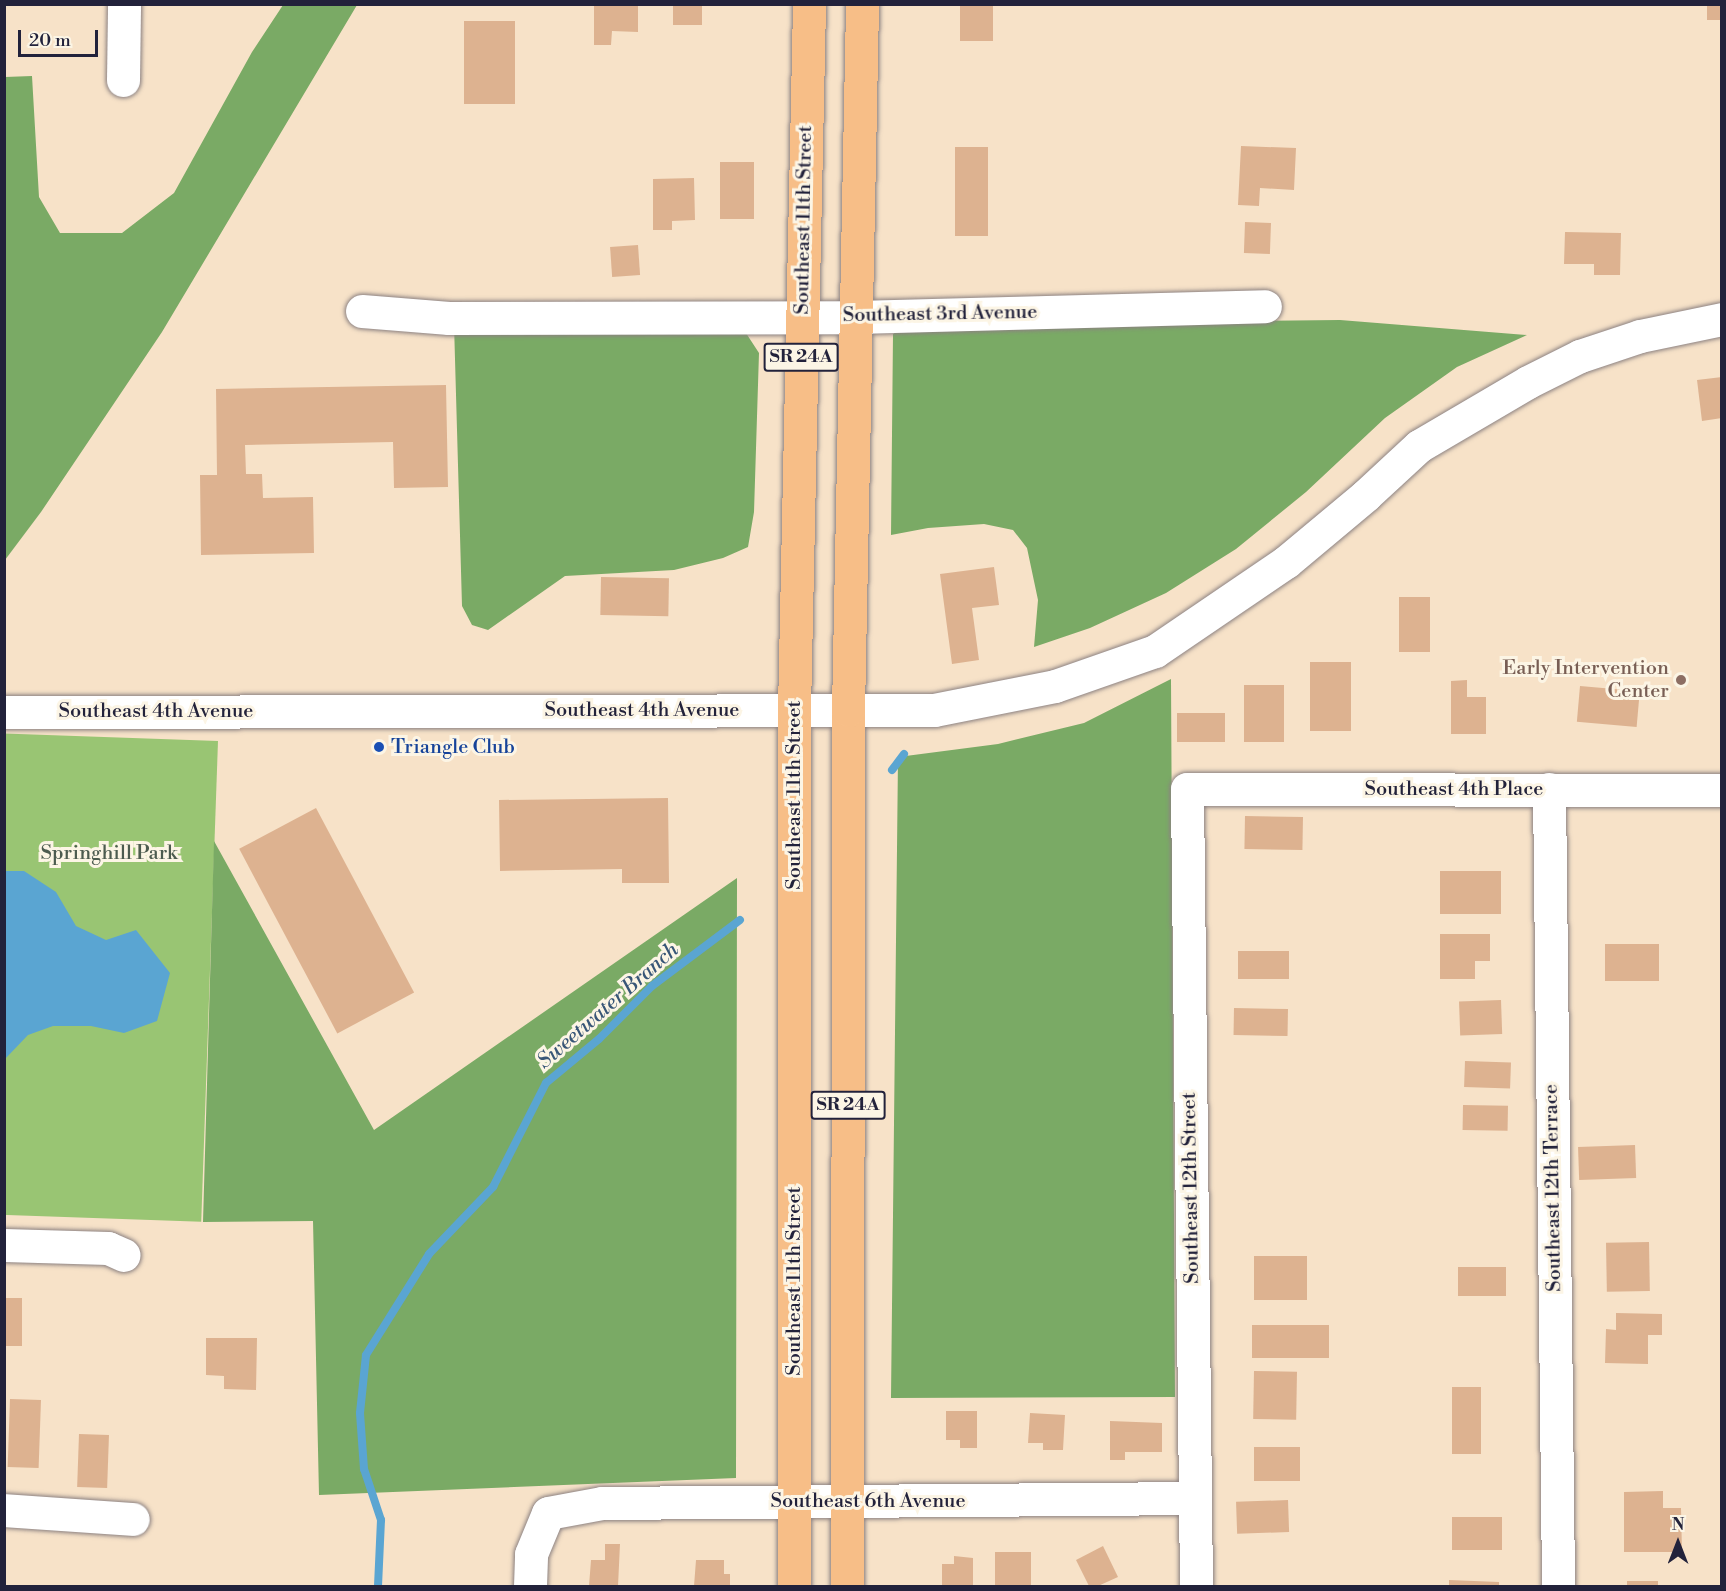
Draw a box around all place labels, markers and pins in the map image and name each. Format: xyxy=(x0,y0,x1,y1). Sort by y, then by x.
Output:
place label: Early Intervention Center xyxy=(1502,656,1669,703)
marker: Early Intervention Center xyxy=(1674,673,1688,687)
place label: Triangle Club xyxy=(391,735,515,759)
marker: Triangle Club xyxy=(372,740,386,754)

